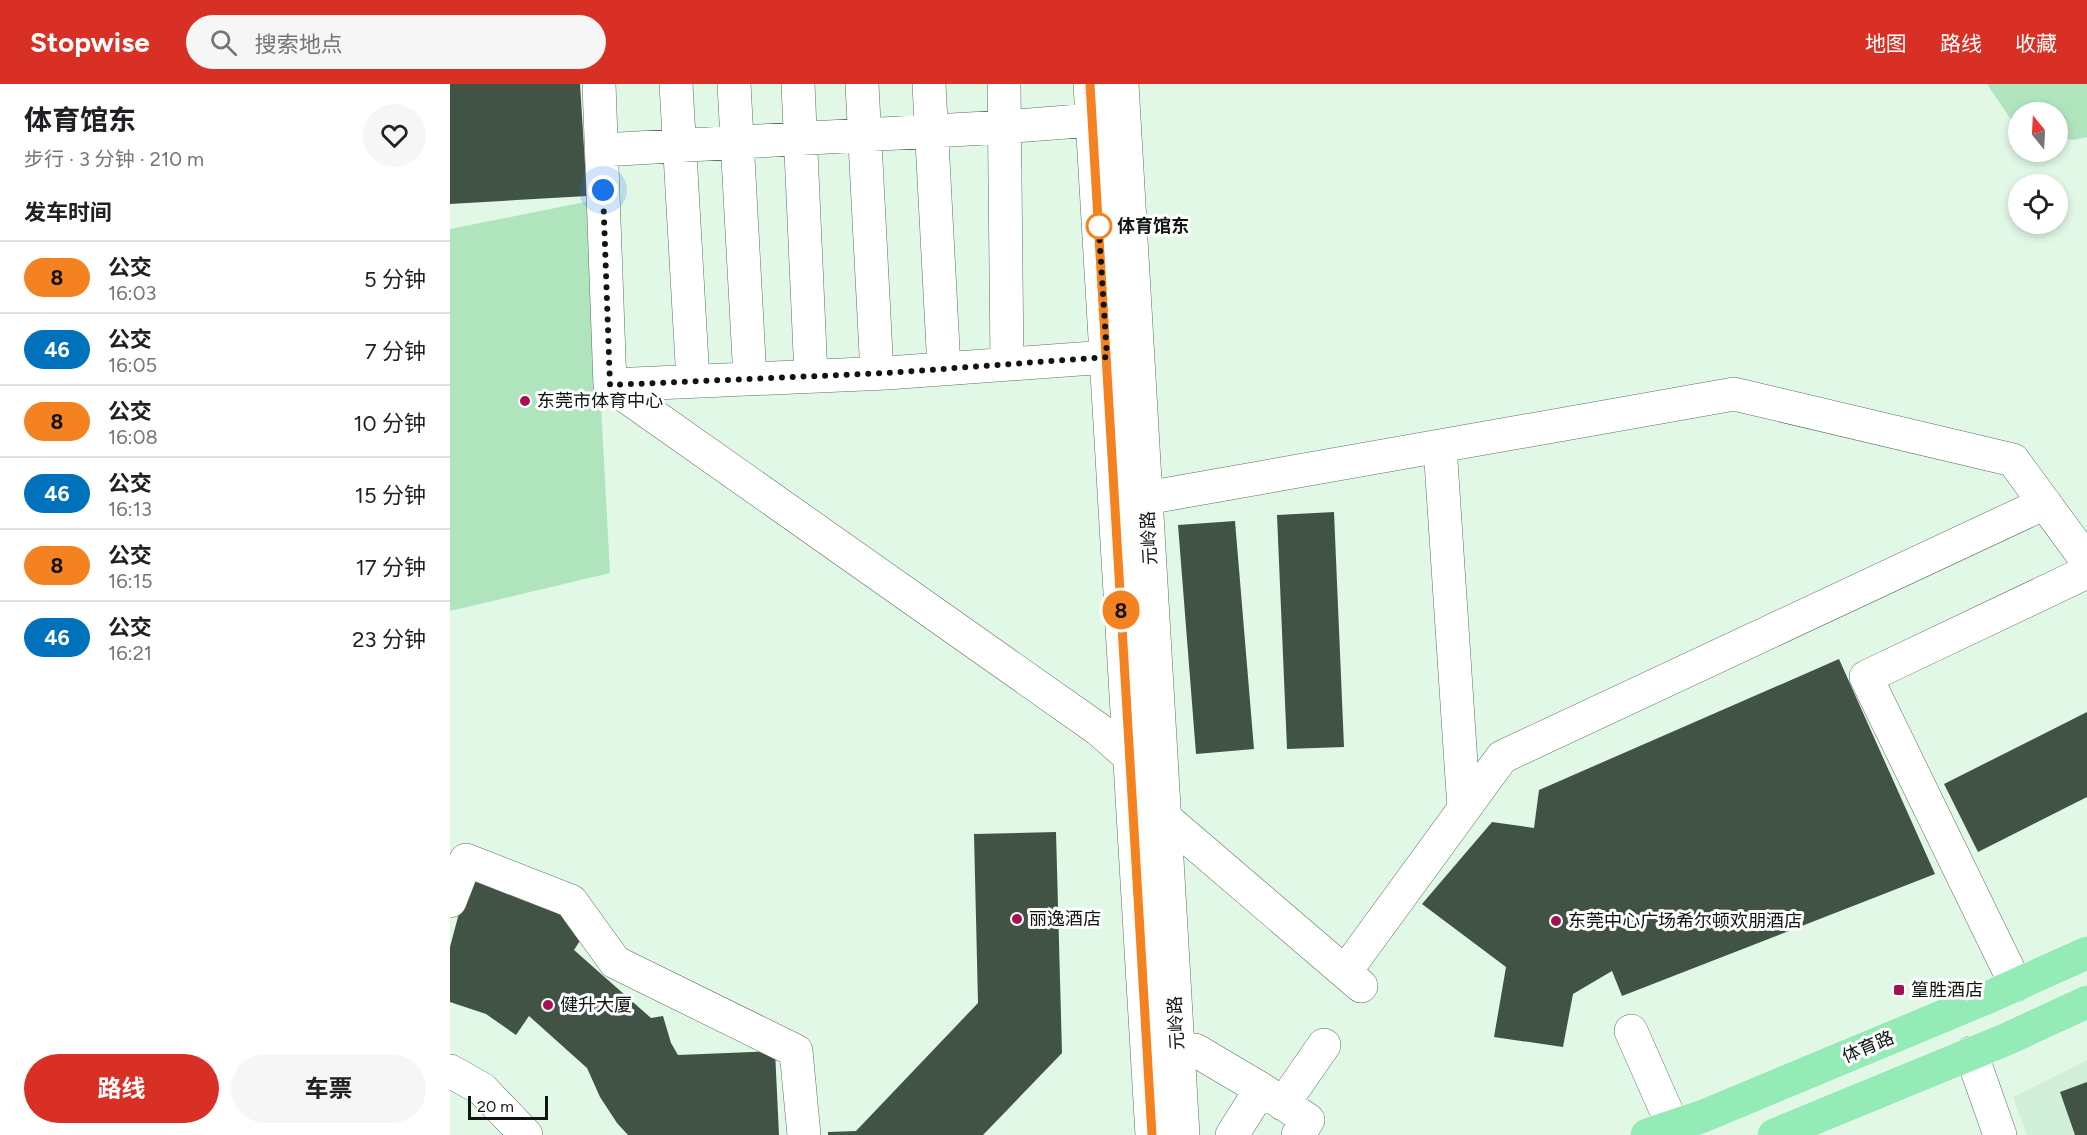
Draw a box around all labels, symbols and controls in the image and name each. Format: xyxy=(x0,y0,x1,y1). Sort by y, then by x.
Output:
search box xyxy=(186,15,606,69)
text: Stopwise xyxy=(30,25,150,59)
icon: search xyxy=(207,26,240,59)
text: 搜索地点 xyxy=(255,31,343,58)
text: 地图 xyxy=(1865,31,1907,56)
text: 路线 xyxy=(1940,31,1982,56)
text: 收藏 xyxy=(2015,31,2057,56)
north arrow xyxy=(2008,102,2068,162)
map controls xyxy=(2008,102,2068,234)
text: 体育馆东 xyxy=(24,103,136,137)
button: heart xyxy=(363,104,426,167)
text: 步行 · 3 分钟 · 210 m xyxy=(24,147,204,171)
button: locate xyxy=(2008,174,2068,234)
your location xyxy=(588,175,618,205)
text: 发车时间 xyxy=(24,199,112,226)
marker: 体育馆东 xyxy=(1086,213,1112,239)
place label: 体育馆东 xyxy=(1117,215,1189,237)
text: 公交 xyxy=(108,254,152,281)
text: 8 xyxy=(51,265,63,290)
text: 5 分钟 xyxy=(364,266,426,293)
text: 16:03 xyxy=(108,281,156,305)
text: 公交 xyxy=(108,326,152,353)
text: 46 xyxy=(44,337,70,362)
text: 7 分钟 xyxy=(365,338,426,365)
text: 16:05 xyxy=(108,353,157,377)
place label: 东莞市体育中心 xyxy=(537,390,663,412)
marker: 东莞市体育中心 xyxy=(518,394,532,408)
text: 公交 xyxy=(108,398,152,425)
text: 8 xyxy=(51,409,63,434)
text: 10 分钟 xyxy=(353,410,426,437)
text: 16:08 xyxy=(108,425,158,449)
text: 公交 xyxy=(108,470,152,497)
text: 46 xyxy=(44,481,70,506)
text: 15 分钟 xyxy=(355,482,426,509)
text: 16:13 xyxy=(108,497,152,521)
street label: 元岭路 xyxy=(1137,510,1161,566)
text: 公交 xyxy=(108,542,152,569)
text: 8 xyxy=(51,553,63,578)
text: 17 分钟 xyxy=(356,554,426,581)
text: 16:15 xyxy=(108,569,152,593)
line badge: 8 xyxy=(1102,590,1140,630)
text: 8 xyxy=(1115,598,1127,623)
text: 公交 xyxy=(108,614,152,641)
text: 46 xyxy=(44,625,70,650)
text: 23 分钟 xyxy=(352,626,426,653)
text: 16:21 xyxy=(108,641,152,665)
place label: 丽逸酒店 xyxy=(1029,908,1101,930)
place label: 东莞中心广场希尔顿欢朋酒店 xyxy=(1568,910,1802,932)
marker: 丽逸酒店 xyxy=(1010,912,1024,926)
marker: 东莞中心广场希尔顿欢朋酒店 xyxy=(1549,914,1563,928)
place label: 篁胜酒店 xyxy=(1911,979,1983,1001)
marker: 篁胜酒店 xyxy=(1892,983,1906,997)
place label: 健升大厦 xyxy=(560,994,632,1016)
street label: 元岭路 xyxy=(1164,995,1188,1051)
marker: 健升大厦 xyxy=(541,998,555,1012)
street label: 体育路 xyxy=(1839,1026,1897,1068)
button: 路线 xyxy=(24,1054,219,1123)
button: 车票 xyxy=(231,1054,426,1123)
scale bar xyxy=(468,1093,548,1120)
text: 20 m xyxy=(477,1097,514,1116)

